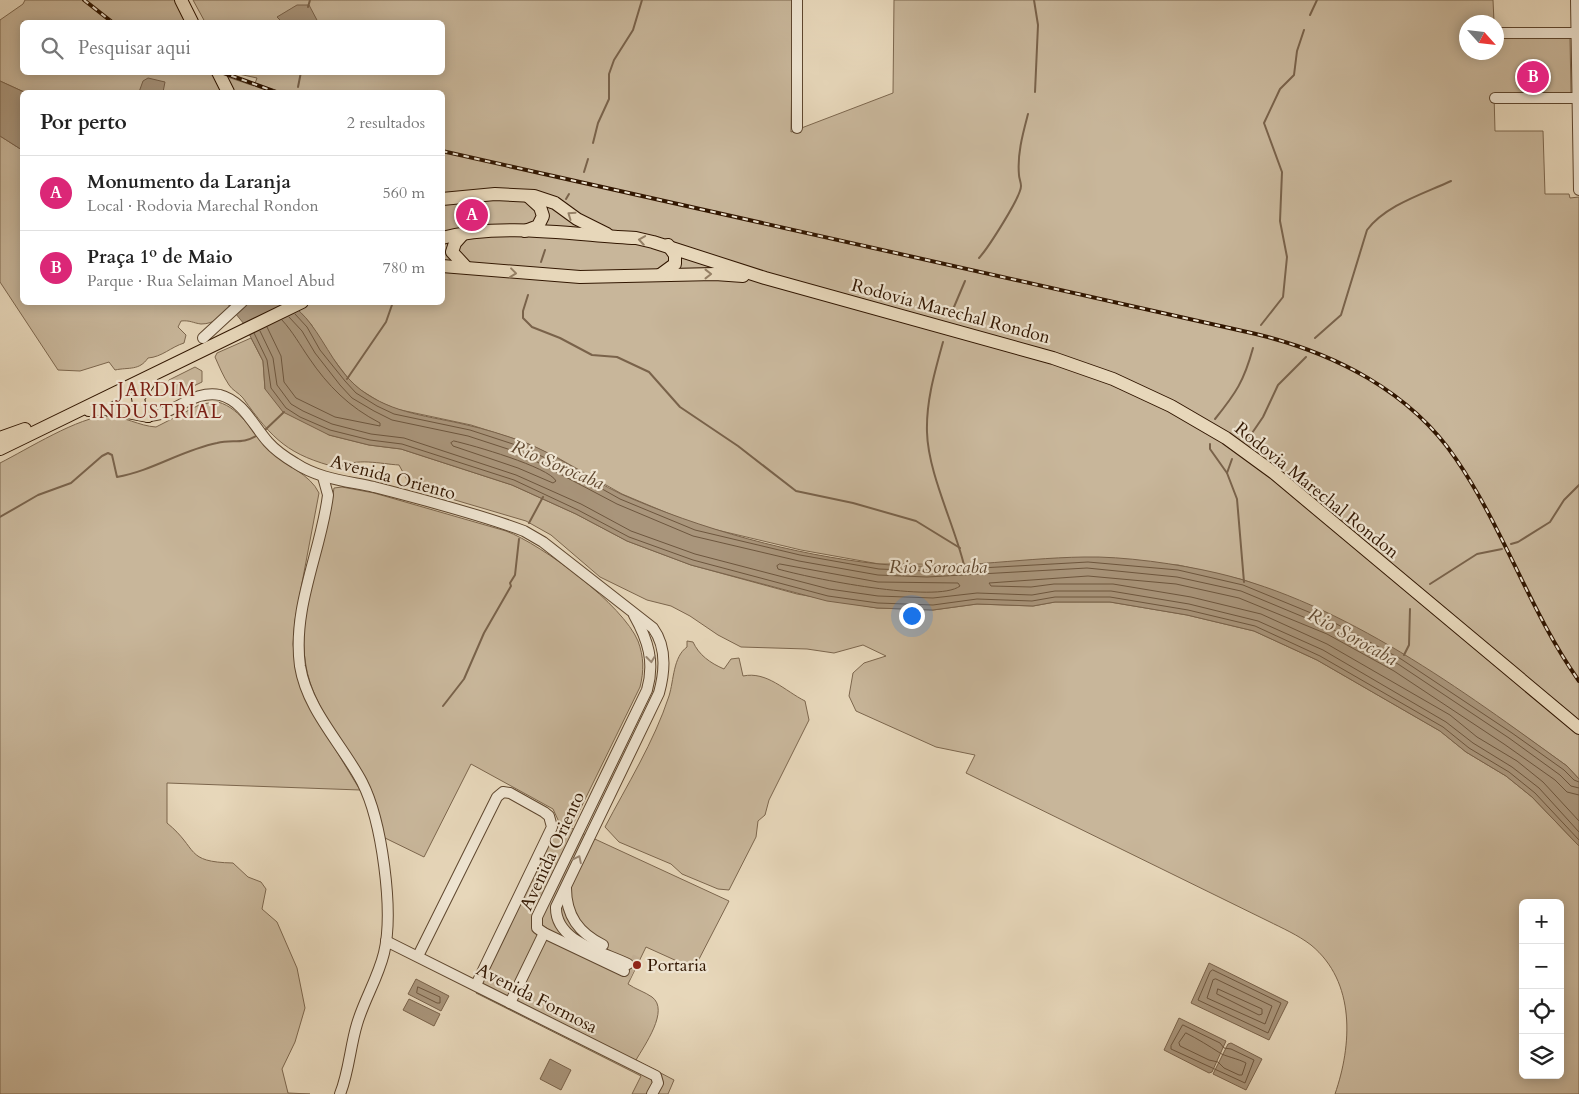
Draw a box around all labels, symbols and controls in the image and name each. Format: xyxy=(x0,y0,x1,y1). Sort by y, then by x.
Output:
north arrow xyxy=(1459,15,1504,60)
search box xyxy=(20,20,445,75)
icon: search xyxy=(38,34,66,62)
text: Pesquisar aqui xyxy=(78,35,191,61)
pin: B xyxy=(1517,58,1549,96)
text: Por perto xyxy=(40,108,127,137)
text: 2 resultados xyxy=(347,112,425,134)
text: Monumento da Laranja xyxy=(87,169,291,195)
text: A xyxy=(50,182,62,204)
text: 560 m xyxy=(383,182,425,204)
text: Local · Rodovia Marechal Rondon xyxy=(87,195,319,217)
pin: A xyxy=(456,196,488,234)
one-way arrow xyxy=(568,212,577,221)
one-way arrow xyxy=(637,235,646,245)
text: Praça 1º de Maio xyxy=(87,244,233,270)
text: B xyxy=(50,257,62,279)
text: 780 m xyxy=(383,257,425,279)
one-way arrow xyxy=(509,267,517,278)
one-way arrow xyxy=(704,269,712,279)
text: Parque · Rua Selaiman Manoel Abud xyxy=(87,270,335,292)
street label: Rodovia Marechal Rondon xyxy=(849,273,1054,350)
district label: JARDIM INDUSTRIAL xyxy=(91,377,223,425)
street label: Rodovia Marechal Rondon xyxy=(1229,416,1405,565)
water label: Rio Sorocaba xyxy=(507,434,609,496)
street label: Avenida Oriento xyxy=(328,449,458,506)
water label: Rio Sorocaba xyxy=(889,554,988,580)
water label: Rio Sorocaba xyxy=(1303,602,1402,672)
your location xyxy=(899,603,925,629)
one-way arrow xyxy=(645,655,656,663)
street label: Avenida Oriento xyxy=(514,787,591,915)
one-way arrow xyxy=(572,855,582,864)
map controls xyxy=(1519,899,1564,1079)
button: + xyxy=(1519,899,1564,944)
button: − xyxy=(1519,944,1564,989)
place label: Portaria xyxy=(647,953,707,978)
street label: Avenida Formosa xyxy=(472,957,602,1040)
marker: Portaria xyxy=(631,959,643,971)
button: locate xyxy=(1519,989,1564,1034)
button: layers xyxy=(1519,1034,1564,1079)

